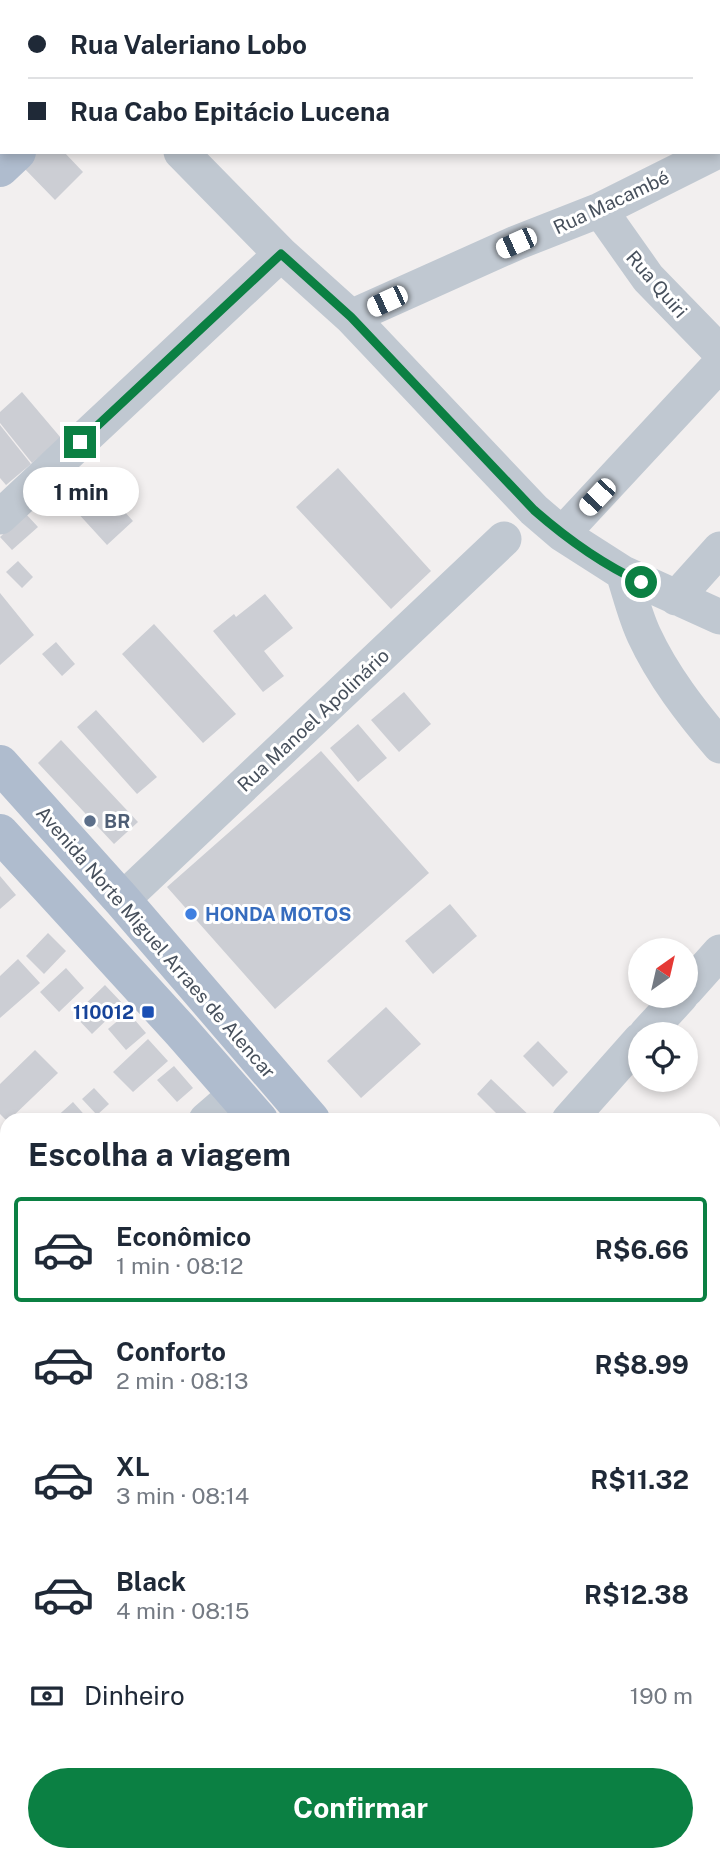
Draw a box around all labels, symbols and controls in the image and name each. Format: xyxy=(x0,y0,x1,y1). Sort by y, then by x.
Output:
text: Rua Valeriano Lobo xyxy=(70,29,307,60)
text: Rua Cabo Epitácio Lucena xyxy=(70,96,390,127)
street label: Rua Macambé xyxy=(550,166,672,238)
car xyxy=(493,225,540,261)
street label: Rua Quiri xyxy=(622,246,692,322)
car xyxy=(364,283,411,319)
route end xyxy=(64,426,96,458)
callout: 1 min xyxy=(22,466,138,516)
car xyxy=(575,474,620,520)
text: 1 min xyxy=(53,478,109,505)
route start xyxy=(625,566,657,598)
street label: Rua Manoel Apolinário xyxy=(233,644,393,796)
street label: Avenida Norte Miguel Arraes de Alencar xyxy=(32,802,280,1082)
place label: BR xyxy=(104,810,131,832)
marker: BR xyxy=(82,813,98,829)
place label: HONDA MOTOS xyxy=(205,903,351,925)
marker: HONDA MOTOS xyxy=(183,906,199,922)
north arrow xyxy=(628,938,698,1008)
map controls xyxy=(628,938,698,1092)
place label: 110012 xyxy=(73,1001,134,1023)
marker: 110012 xyxy=(140,1004,156,1020)
button: locate xyxy=(628,1022,698,1092)
text: Escolha a viagem xyxy=(28,1136,291,1173)
icon: car xyxy=(32,1218,95,1281)
text: Econômico xyxy=(116,1221,251,1252)
text: R$6.66 xyxy=(595,1234,689,1265)
text: 1 min · 08:12 xyxy=(116,1252,243,1279)
icon: car xyxy=(32,1333,95,1396)
text: Conforto xyxy=(116,1336,226,1367)
text: R$8.99 xyxy=(595,1349,689,1380)
text: 2 min · 08:13 xyxy=(116,1367,248,1394)
icon: car xyxy=(32,1448,95,1511)
text: XL xyxy=(116,1451,150,1482)
text: R$11.32 xyxy=(590,1464,689,1495)
text: 3 min · 08:14 xyxy=(116,1482,249,1509)
icon: car xyxy=(32,1563,95,1626)
text: Black xyxy=(116,1566,186,1597)
text: R$12.38 xyxy=(584,1579,689,1610)
text: 4 min · 08:15 xyxy=(116,1597,249,1624)
icon: cash xyxy=(28,1677,66,1715)
text: Dinheiro xyxy=(84,1680,185,1711)
text: 190 m xyxy=(630,1682,693,1709)
button: Confirmar xyxy=(28,1768,693,1848)

